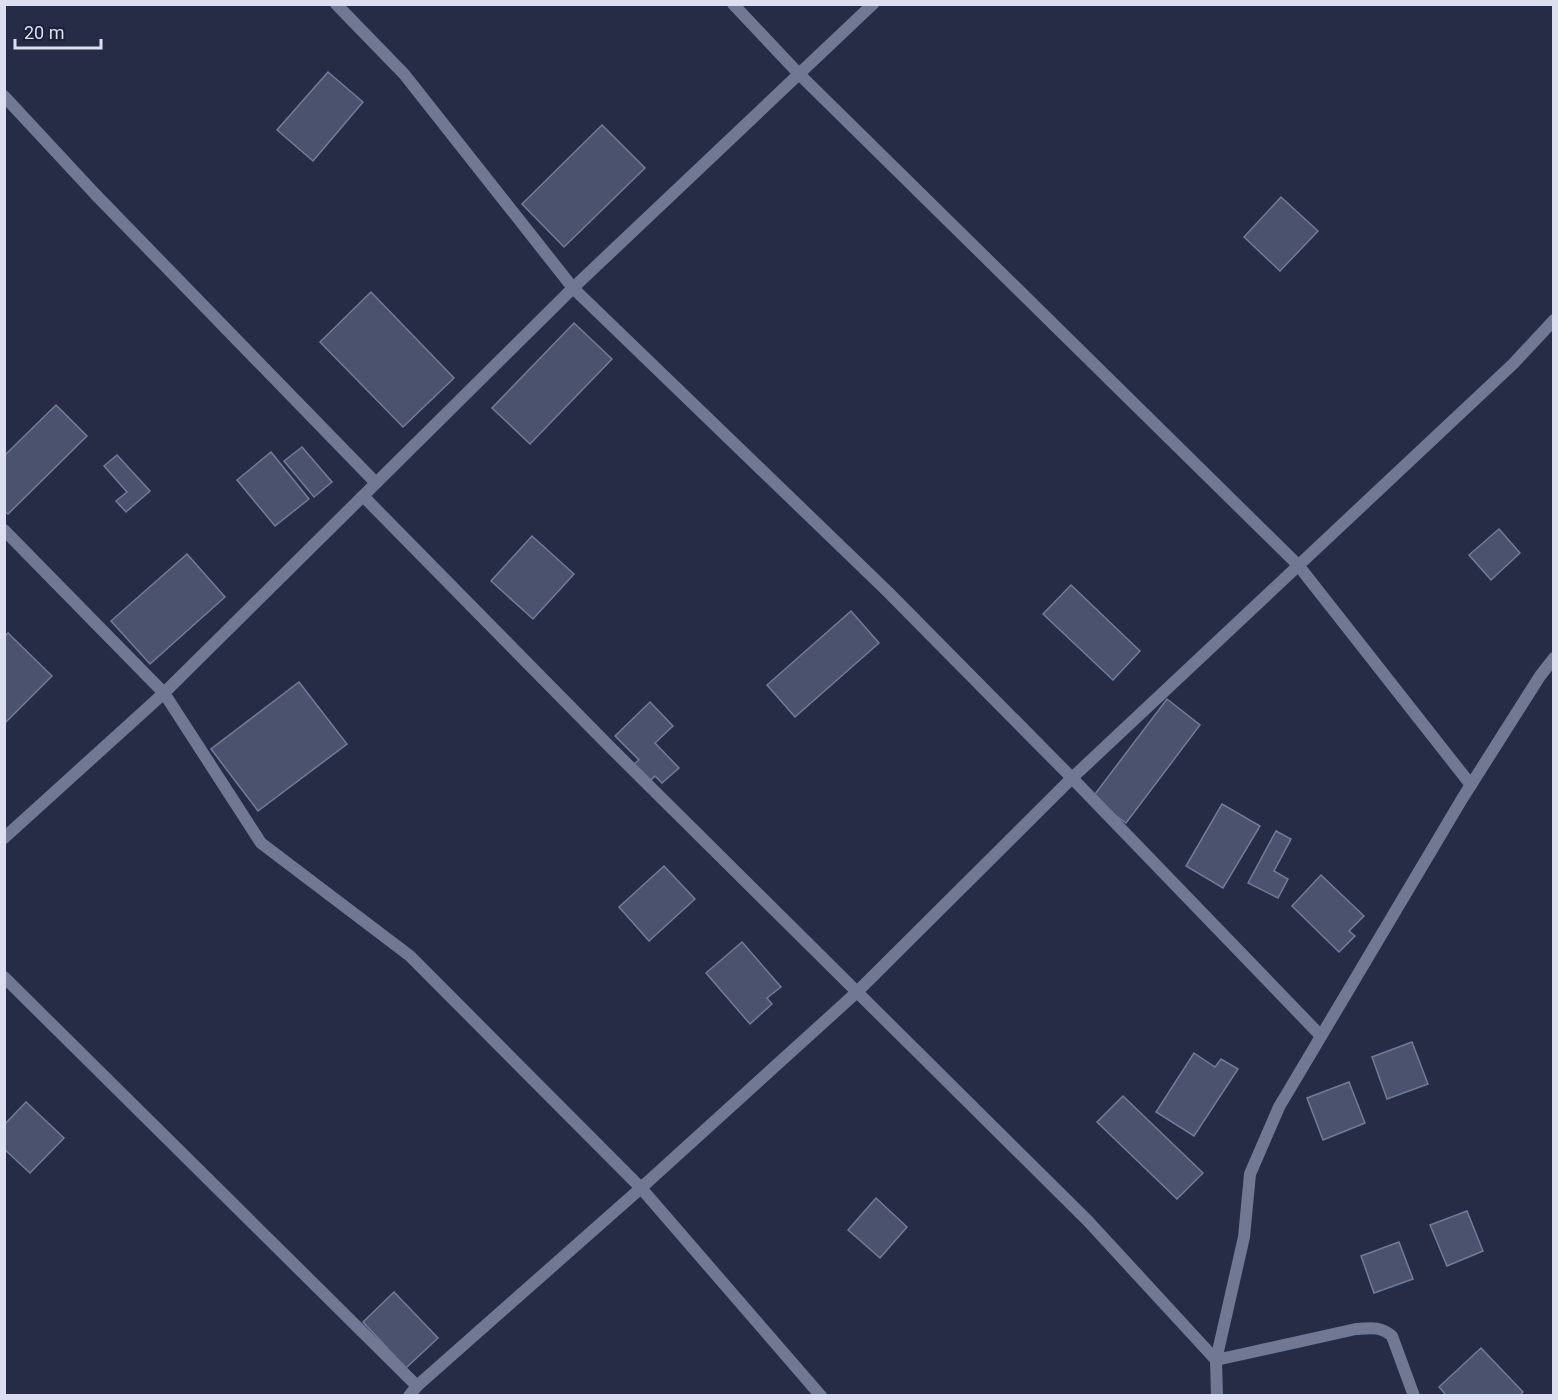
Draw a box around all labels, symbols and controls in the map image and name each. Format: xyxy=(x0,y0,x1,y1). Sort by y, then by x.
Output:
scale bar xyxy=(15,12,100,50)
text: 20 m xyxy=(24,22,64,43)

